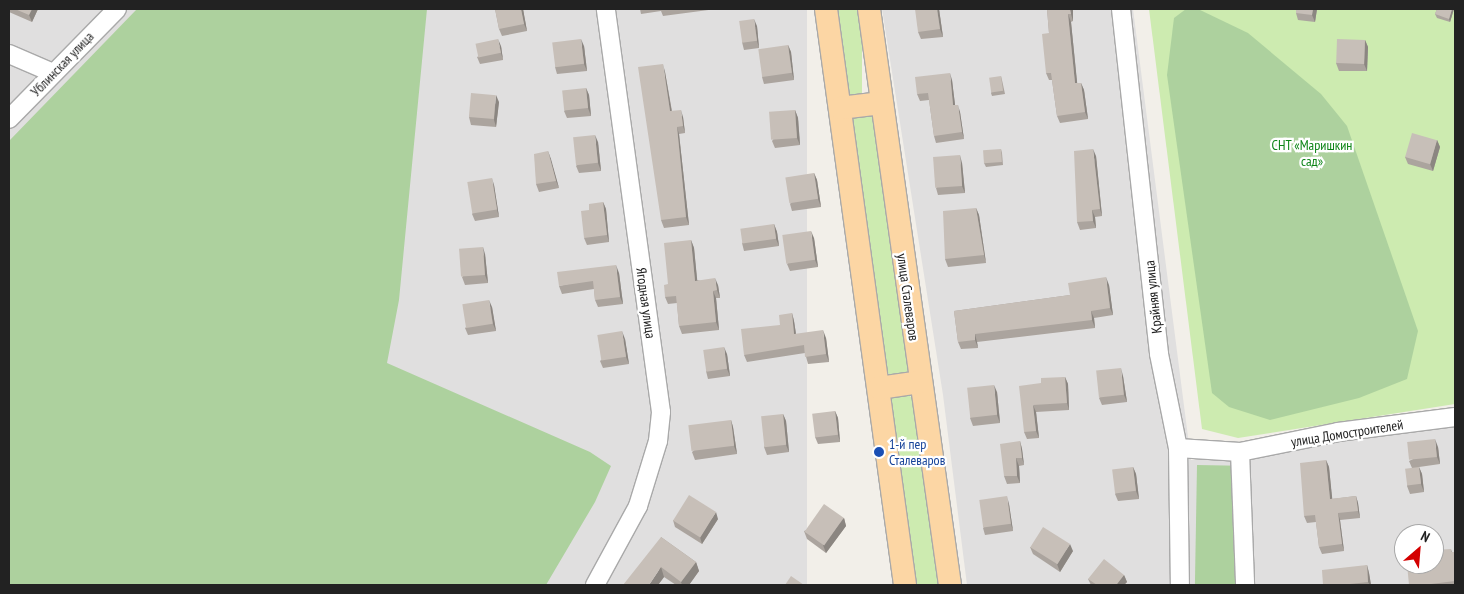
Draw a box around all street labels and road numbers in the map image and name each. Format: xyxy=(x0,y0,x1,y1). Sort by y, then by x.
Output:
street label: Ублинская улица xyxy=(27,28,97,100)
street label: улица Сталеваров xyxy=(894,252,922,342)
street label: Крайняя улица xyxy=(1141,260,1165,334)
street label: Ягодная улица xyxy=(633,266,659,340)
street label: улица Домостроителей xyxy=(1290,416,1404,450)

